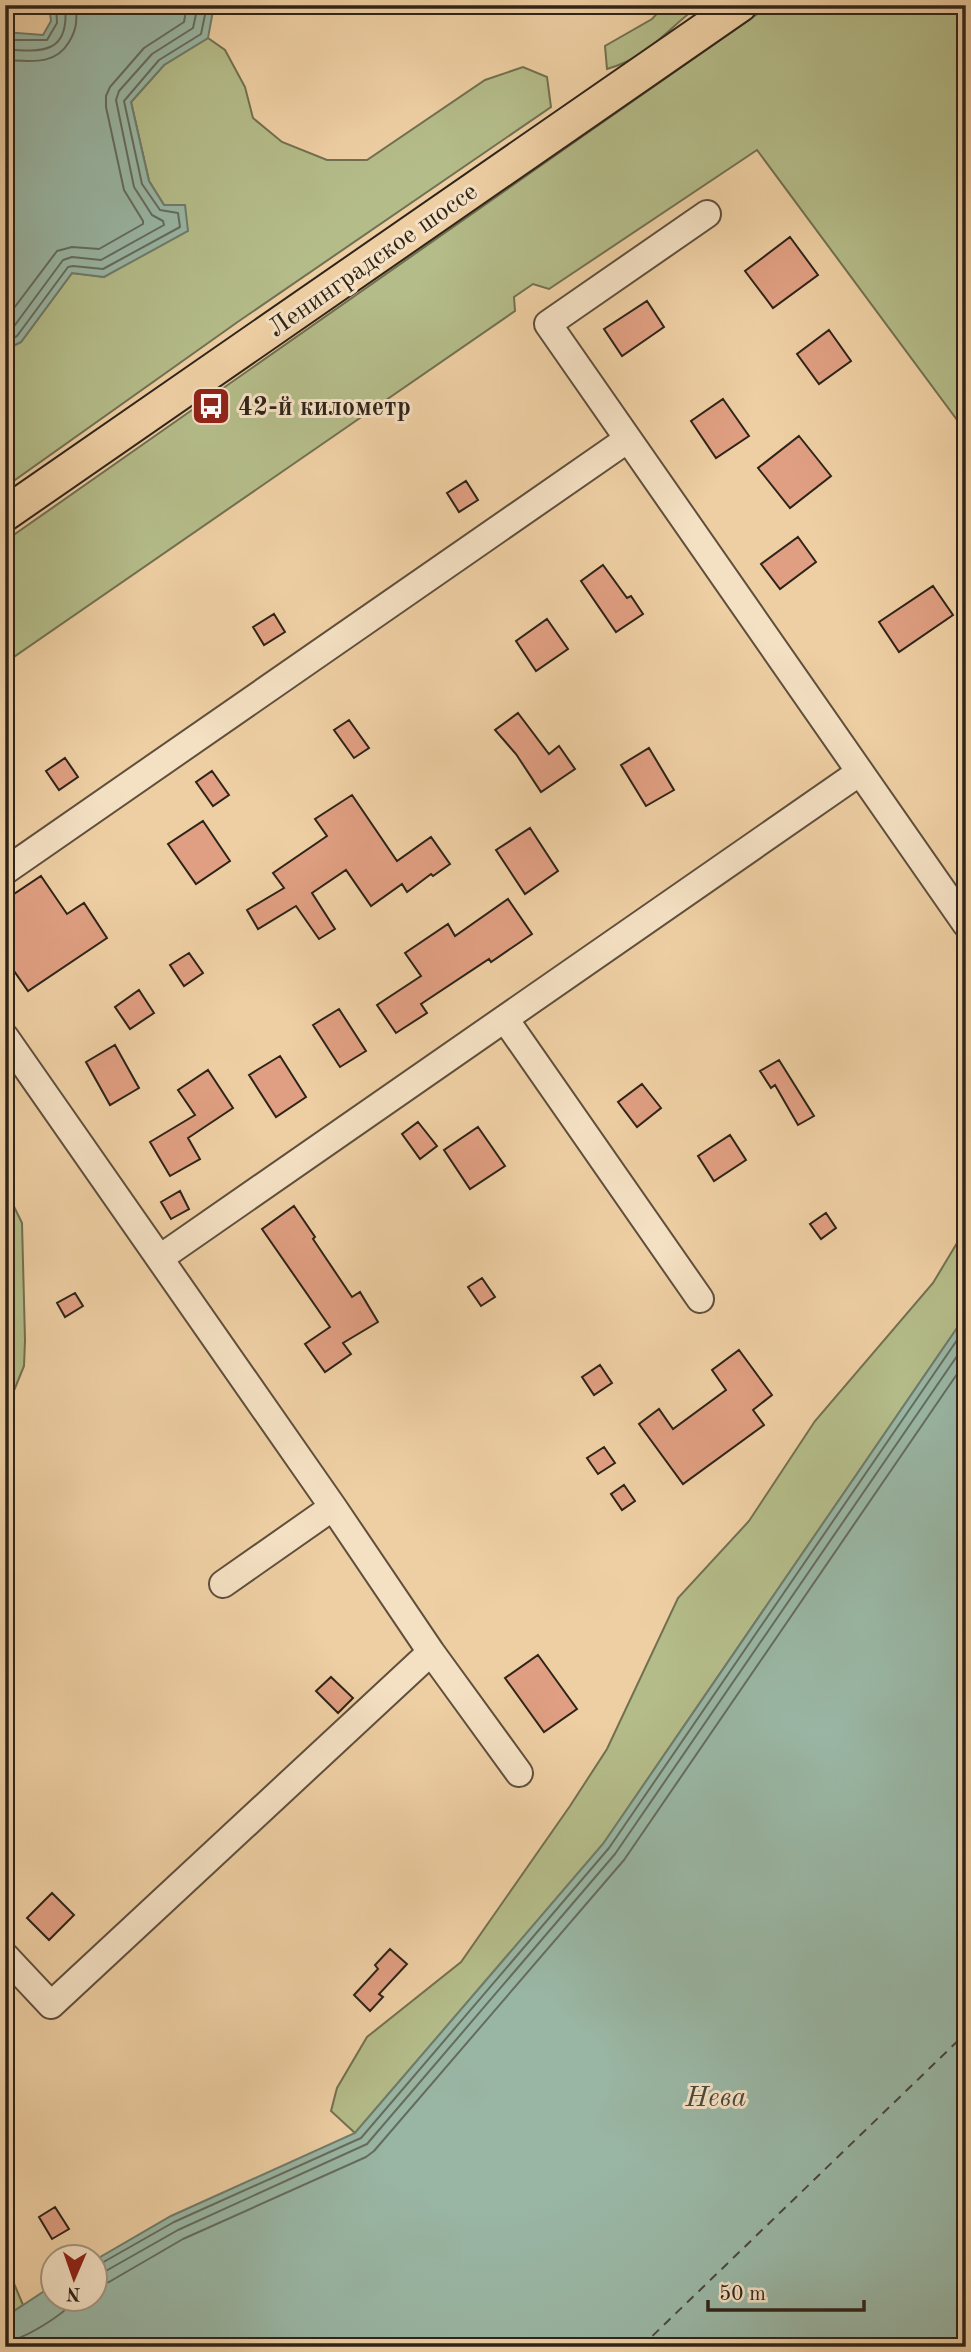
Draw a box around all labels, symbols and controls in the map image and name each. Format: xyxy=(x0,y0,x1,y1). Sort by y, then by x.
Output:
street label: Ленинградское шоссе xyxy=(264,179,483,343)
bus stop icon: 42-й километр xyxy=(190,385,232,427)
place label: 42-й километр xyxy=(238,395,411,421)
water label: Нева xyxy=(685,2085,746,2113)
north arrow xyxy=(38,2244,108,2314)
scale bar xyxy=(708,2268,864,2312)
text: N xyxy=(65,2283,81,2302)
text: 50 m xyxy=(719,2284,766,2305)

